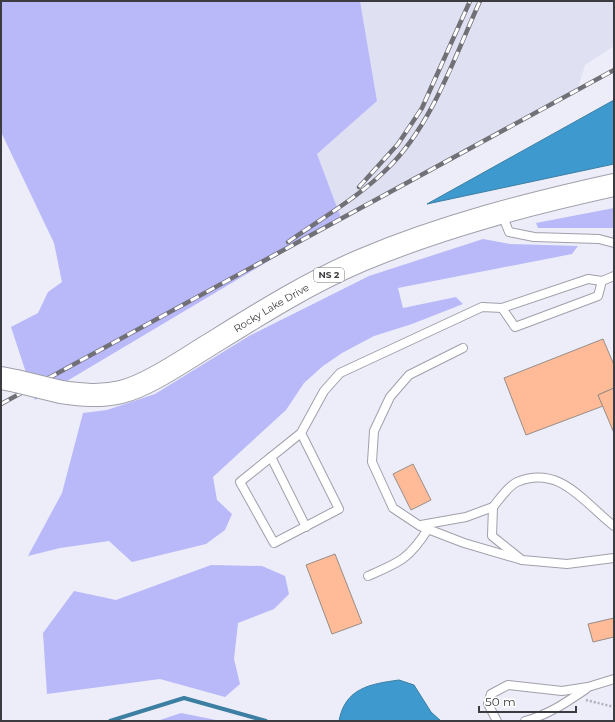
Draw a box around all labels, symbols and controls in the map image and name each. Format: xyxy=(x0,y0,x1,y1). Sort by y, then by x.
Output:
road number: NS 2 xyxy=(314,268,344,282)
street label: Rocky Lake Drive xyxy=(231,281,311,335)
scale bar xyxy=(479,688,576,714)
text: 50 m xyxy=(485,694,516,709)

